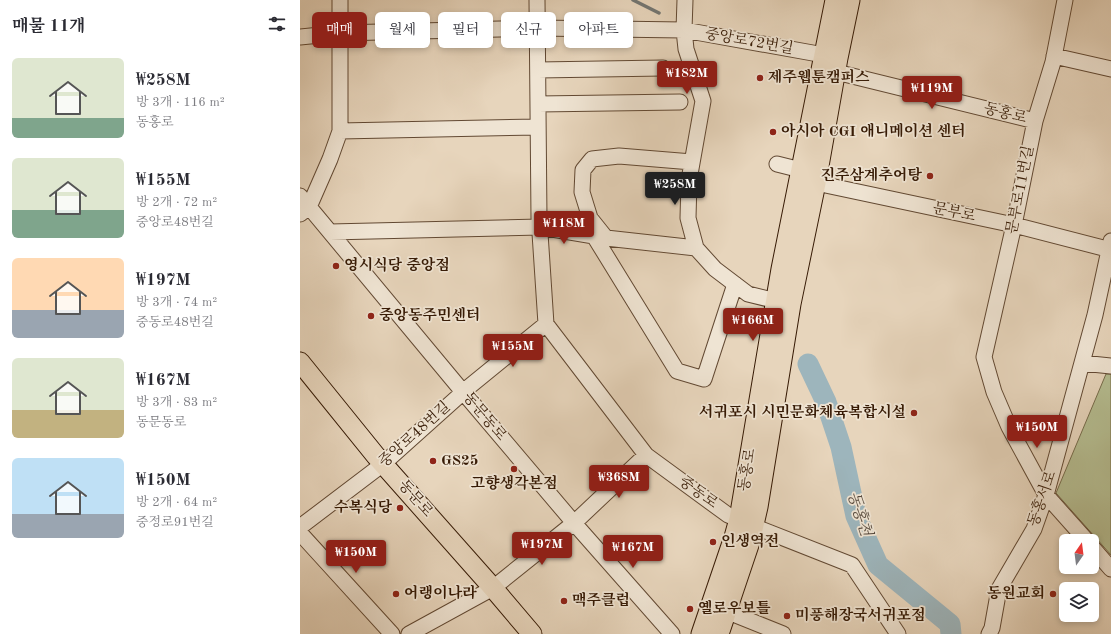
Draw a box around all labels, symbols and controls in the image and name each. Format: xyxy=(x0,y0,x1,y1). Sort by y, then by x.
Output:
chip: 매매 xyxy=(312,12,367,48)
chip: 월세 xyxy=(375,12,430,48)
chip: 필터 xyxy=(438,12,493,48)
chip: 신규 xyxy=(501,12,556,48)
chip: 아파트 xyxy=(564,12,633,48)
icon: filters xyxy=(266,13,288,35)
text: 매물 11개 xyxy=(12,18,86,35)
street label: 중앙로72번길 xyxy=(703,25,795,57)
pin: ₩182M xyxy=(659,61,715,95)
text: ₩182M xyxy=(666,67,708,80)
place label: 제주웹툰캠퍼스 xyxy=(768,68,870,86)
text: ₩258M xyxy=(136,72,191,89)
marker: 제주웹툰캠퍼스 xyxy=(755,73,765,83)
icon: home xyxy=(44,74,92,122)
pin: ₩119M xyxy=(904,76,960,110)
text: ₩119M xyxy=(911,82,953,95)
text: 방 3개 · 116 m² xyxy=(136,96,225,109)
street label: 동홍로 xyxy=(982,99,1029,127)
text: 동홍로 xyxy=(136,116,174,129)
place label: 아시아 CGI 애니메이션 센터 xyxy=(781,122,966,140)
marker: 아시아 CGI 애니메이션 센터 xyxy=(768,127,778,137)
street label: 문부로11번길 xyxy=(1003,144,1037,236)
place label: 진주삼계추어탕 xyxy=(821,166,923,184)
marker: 진주삼계추어탕 xyxy=(925,171,935,181)
text: ₩155M xyxy=(136,172,191,189)
pin: ₩258M xyxy=(647,172,703,206)
icon: home xyxy=(44,174,92,222)
text: ₩258M xyxy=(654,178,696,191)
text: 방 2개 · 72 m² xyxy=(136,196,217,209)
street label: 문부로 xyxy=(931,199,978,225)
pin: ₩118M xyxy=(536,211,592,245)
text: 중앙로48번길 xyxy=(136,216,214,229)
text: ₩118M xyxy=(543,217,585,230)
place label: 영시식당 중앙점 xyxy=(344,256,450,274)
marker: 영시식당 중앙점 xyxy=(331,261,341,271)
text: ₩197M xyxy=(136,272,191,289)
icon: home xyxy=(44,274,92,322)
text: 방 3개 · 74 m² xyxy=(136,296,217,309)
place label: 중앙동주민센터 xyxy=(379,306,480,324)
pin: ₩166M xyxy=(725,308,781,342)
marker: 중앙동주민센터 xyxy=(366,311,376,321)
text: ₩166M xyxy=(732,314,774,327)
text: 중동로48번길 xyxy=(136,316,214,329)
pin: ₩155M xyxy=(485,334,541,368)
text: ₩155M xyxy=(492,340,534,353)
text: ₩167M xyxy=(136,372,191,389)
icon: home xyxy=(44,374,92,422)
street label: 동문동로 xyxy=(460,389,510,444)
text: 방 3개 · 83 m² xyxy=(136,396,217,409)
street label: 중앙로48번길 xyxy=(375,398,453,471)
place label: 서귀포시 시민문화체육복합시설 xyxy=(699,403,906,421)
marker: 서귀포시 시민문화체육복합시설 xyxy=(909,408,919,418)
pin: ₩150M xyxy=(1009,415,1065,449)
text: 동문동로 xyxy=(136,416,186,429)
text: ₩150M xyxy=(1016,421,1058,434)
street label: 동홍로 xyxy=(734,446,759,493)
place label: GS25 xyxy=(441,454,479,469)
marker: GS25 xyxy=(428,456,438,466)
marker: 고향생각본점 xyxy=(509,464,519,474)
pin: ₩368M xyxy=(591,465,647,499)
street label: 동홍서로 xyxy=(1024,468,1060,529)
text: ₩368M xyxy=(598,471,640,484)
text: ₩150M xyxy=(136,472,191,489)
street label: 중동로 xyxy=(676,473,722,512)
icon: home xyxy=(44,474,92,522)
place label: 고향생각본점 xyxy=(471,474,557,492)
street label: 동문로 xyxy=(395,476,437,521)
water label: 동홍천 xyxy=(844,489,876,540)
text: 방 2개 · 64 m² xyxy=(136,496,217,509)
place label: 수복식당 xyxy=(334,498,393,516)
marker: 수복식당 xyxy=(395,503,405,513)
text: 중정로91번길 xyxy=(136,516,214,529)
pin: ₩197M xyxy=(514,532,570,566)
place label: 인생역전 xyxy=(721,532,779,550)
north arrow xyxy=(1059,534,1099,574)
map controls xyxy=(1059,534,1099,622)
pin: ₩167M xyxy=(605,535,661,569)
marker: 인생역전 xyxy=(708,537,718,547)
text: ₩197M xyxy=(521,538,563,551)
pin: ₩150M xyxy=(328,540,384,574)
text: ₩167M xyxy=(612,541,654,554)
text: ₩150M xyxy=(335,546,377,559)
button: layers xyxy=(1059,582,1099,622)
place label: 어랭이나라 xyxy=(404,584,477,602)
place label: 동원교회 xyxy=(987,584,1045,602)
marker: 어랭이나라 xyxy=(391,589,401,599)
marker: 동원교회 xyxy=(1048,589,1058,599)
place label: 맥주클럽 xyxy=(572,591,630,609)
marker: 맥주클럽 xyxy=(559,596,569,606)
place label: 옐로우보틀 xyxy=(698,599,771,617)
marker: 옐로우보틀 xyxy=(685,604,695,614)
place label: 미풍해장국서귀포점 xyxy=(795,606,925,624)
marker: 미풍해장국서귀포점 xyxy=(782,611,792,621)

